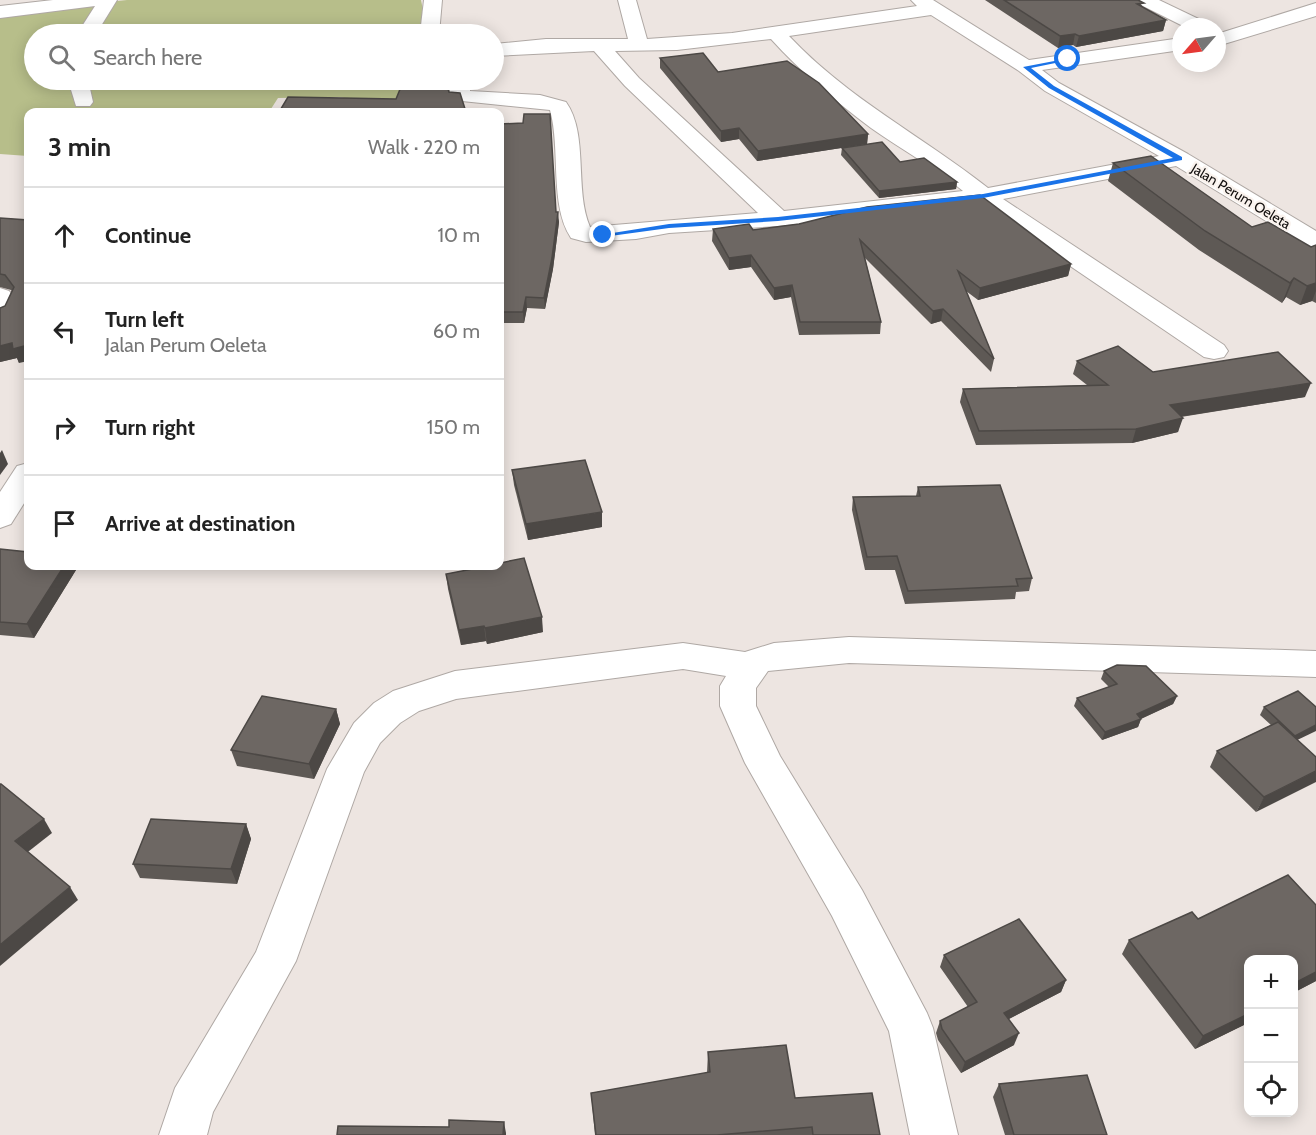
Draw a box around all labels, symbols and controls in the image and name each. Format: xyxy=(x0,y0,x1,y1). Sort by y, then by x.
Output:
north arrow xyxy=(1172,18,1226,72)
search box xyxy=(24,24,504,90)
icon: search xyxy=(45,41,78,74)
text: Search here xyxy=(93,44,202,71)
route start xyxy=(1054,45,1080,71)
text: 3 min xyxy=(48,131,111,163)
text: Walk · 220 m xyxy=(368,135,480,159)
street label: Jalan Perum Oeleta xyxy=(1187,159,1294,233)
icon: ahead xyxy=(48,219,81,252)
route end xyxy=(589,221,615,247)
text: Continue xyxy=(105,222,191,249)
text: 10 m xyxy=(437,223,480,247)
text: Turn left xyxy=(105,306,184,333)
icon: left xyxy=(48,315,81,348)
text: 60 m xyxy=(433,319,480,343)
text: Jalan Perum Oeleta xyxy=(105,333,266,357)
icon: right xyxy=(48,411,81,444)
text: Turn right xyxy=(105,414,195,441)
text: 150 m xyxy=(427,415,480,439)
icon: arrive xyxy=(48,507,81,540)
text: Arrive at destination xyxy=(105,510,295,537)
map controls xyxy=(1244,955,1298,1117)
button: + xyxy=(1244,955,1298,1009)
button: − xyxy=(1244,1009,1298,1063)
button: locate xyxy=(1244,1063,1298,1117)

